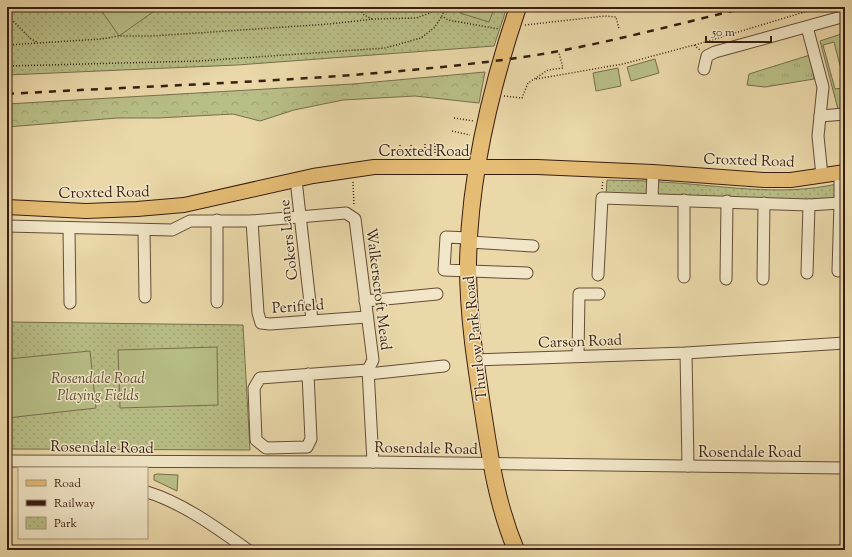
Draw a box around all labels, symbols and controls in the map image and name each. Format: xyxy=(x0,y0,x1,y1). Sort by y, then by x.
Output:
scale bar xyxy=(706,18,771,44)
text: 50 m xyxy=(711,24,735,42)
street label: Croxted Road xyxy=(378,142,470,163)
street label: Croxted Road xyxy=(703,149,795,174)
street label: Croxted Road xyxy=(58,182,150,205)
street label: Cokers Lane xyxy=(275,198,304,281)
street label: Walkerscroft Mead xyxy=(360,227,396,352)
street label: Thurlow Park Road xyxy=(459,274,493,401)
street label: Perifield xyxy=(271,295,325,320)
street label: Carson Road xyxy=(538,331,623,354)
park label: Rosendale Road Playing Fields xyxy=(51,369,146,407)
street label: Rosendale Road xyxy=(50,437,154,460)
street label: Rosendale Road xyxy=(374,438,478,461)
street label: Rosendale Road xyxy=(698,443,802,464)
legend xyxy=(18,467,148,539)
text: Road xyxy=(54,475,81,493)
text: Railway xyxy=(54,495,95,513)
text: Park xyxy=(54,515,77,533)

